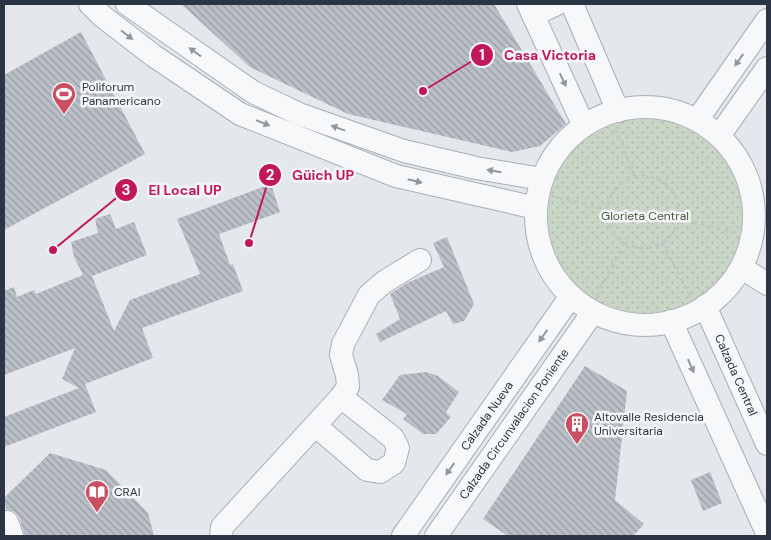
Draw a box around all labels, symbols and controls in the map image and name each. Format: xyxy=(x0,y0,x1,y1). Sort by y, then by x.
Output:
one-way arrow xyxy=(120,30,133,41)
callout: Casa Victoria xyxy=(469,40,606,69)
text: 1 xyxy=(479,45,485,65)
text: Casa Victoria xyxy=(504,46,596,64)
one-way arrow xyxy=(188,47,202,57)
one-way arrow xyxy=(734,53,744,67)
one-way arrow xyxy=(559,73,567,87)
place label: Poliforum Panamericano xyxy=(82,79,161,109)
sports icon: Poliforum Panamericano xyxy=(51,81,77,115)
one-way arrow xyxy=(256,119,271,127)
one-way arrow xyxy=(330,124,345,131)
callout: Güich UP xyxy=(257,161,364,190)
text: 2 xyxy=(266,165,275,185)
text: Güich UP xyxy=(292,166,354,184)
one-way arrow xyxy=(486,167,502,175)
callout: El Local UP xyxy=(114,175,232,204)
one-way arrow xyxy=(407,177,423,185)
text: 3 xyxy=(121,180,131,200)
text: El Local UP xyxy=(148,181,222,199)
park label: Glorieta Central xyxy=(601,208,689,224)
one-way arrow xyxy=(538,329,548,343)
street label: Calzada Central xyxy=(711,332,761,418)
street label: Calzada Circunvalacion Poniente xyxy=(456,345,572,503)
one-way arrow xyxy=(688,359,696,373)
street label: Calzada Nueva xyxy=(457,378,517,454)
place label: Altovalle Residencia Universitaria xyxy=(594,409,704,439)
building icon: Altovalle Residencia Universitaria xyxy=(564,411,590,445)
one-way arrow xyxy=(444,462,455,475)
library icon: CRAI xyxy=(84,479,110,513)
place label: CRAI xyxy=(114,484,141,500)

